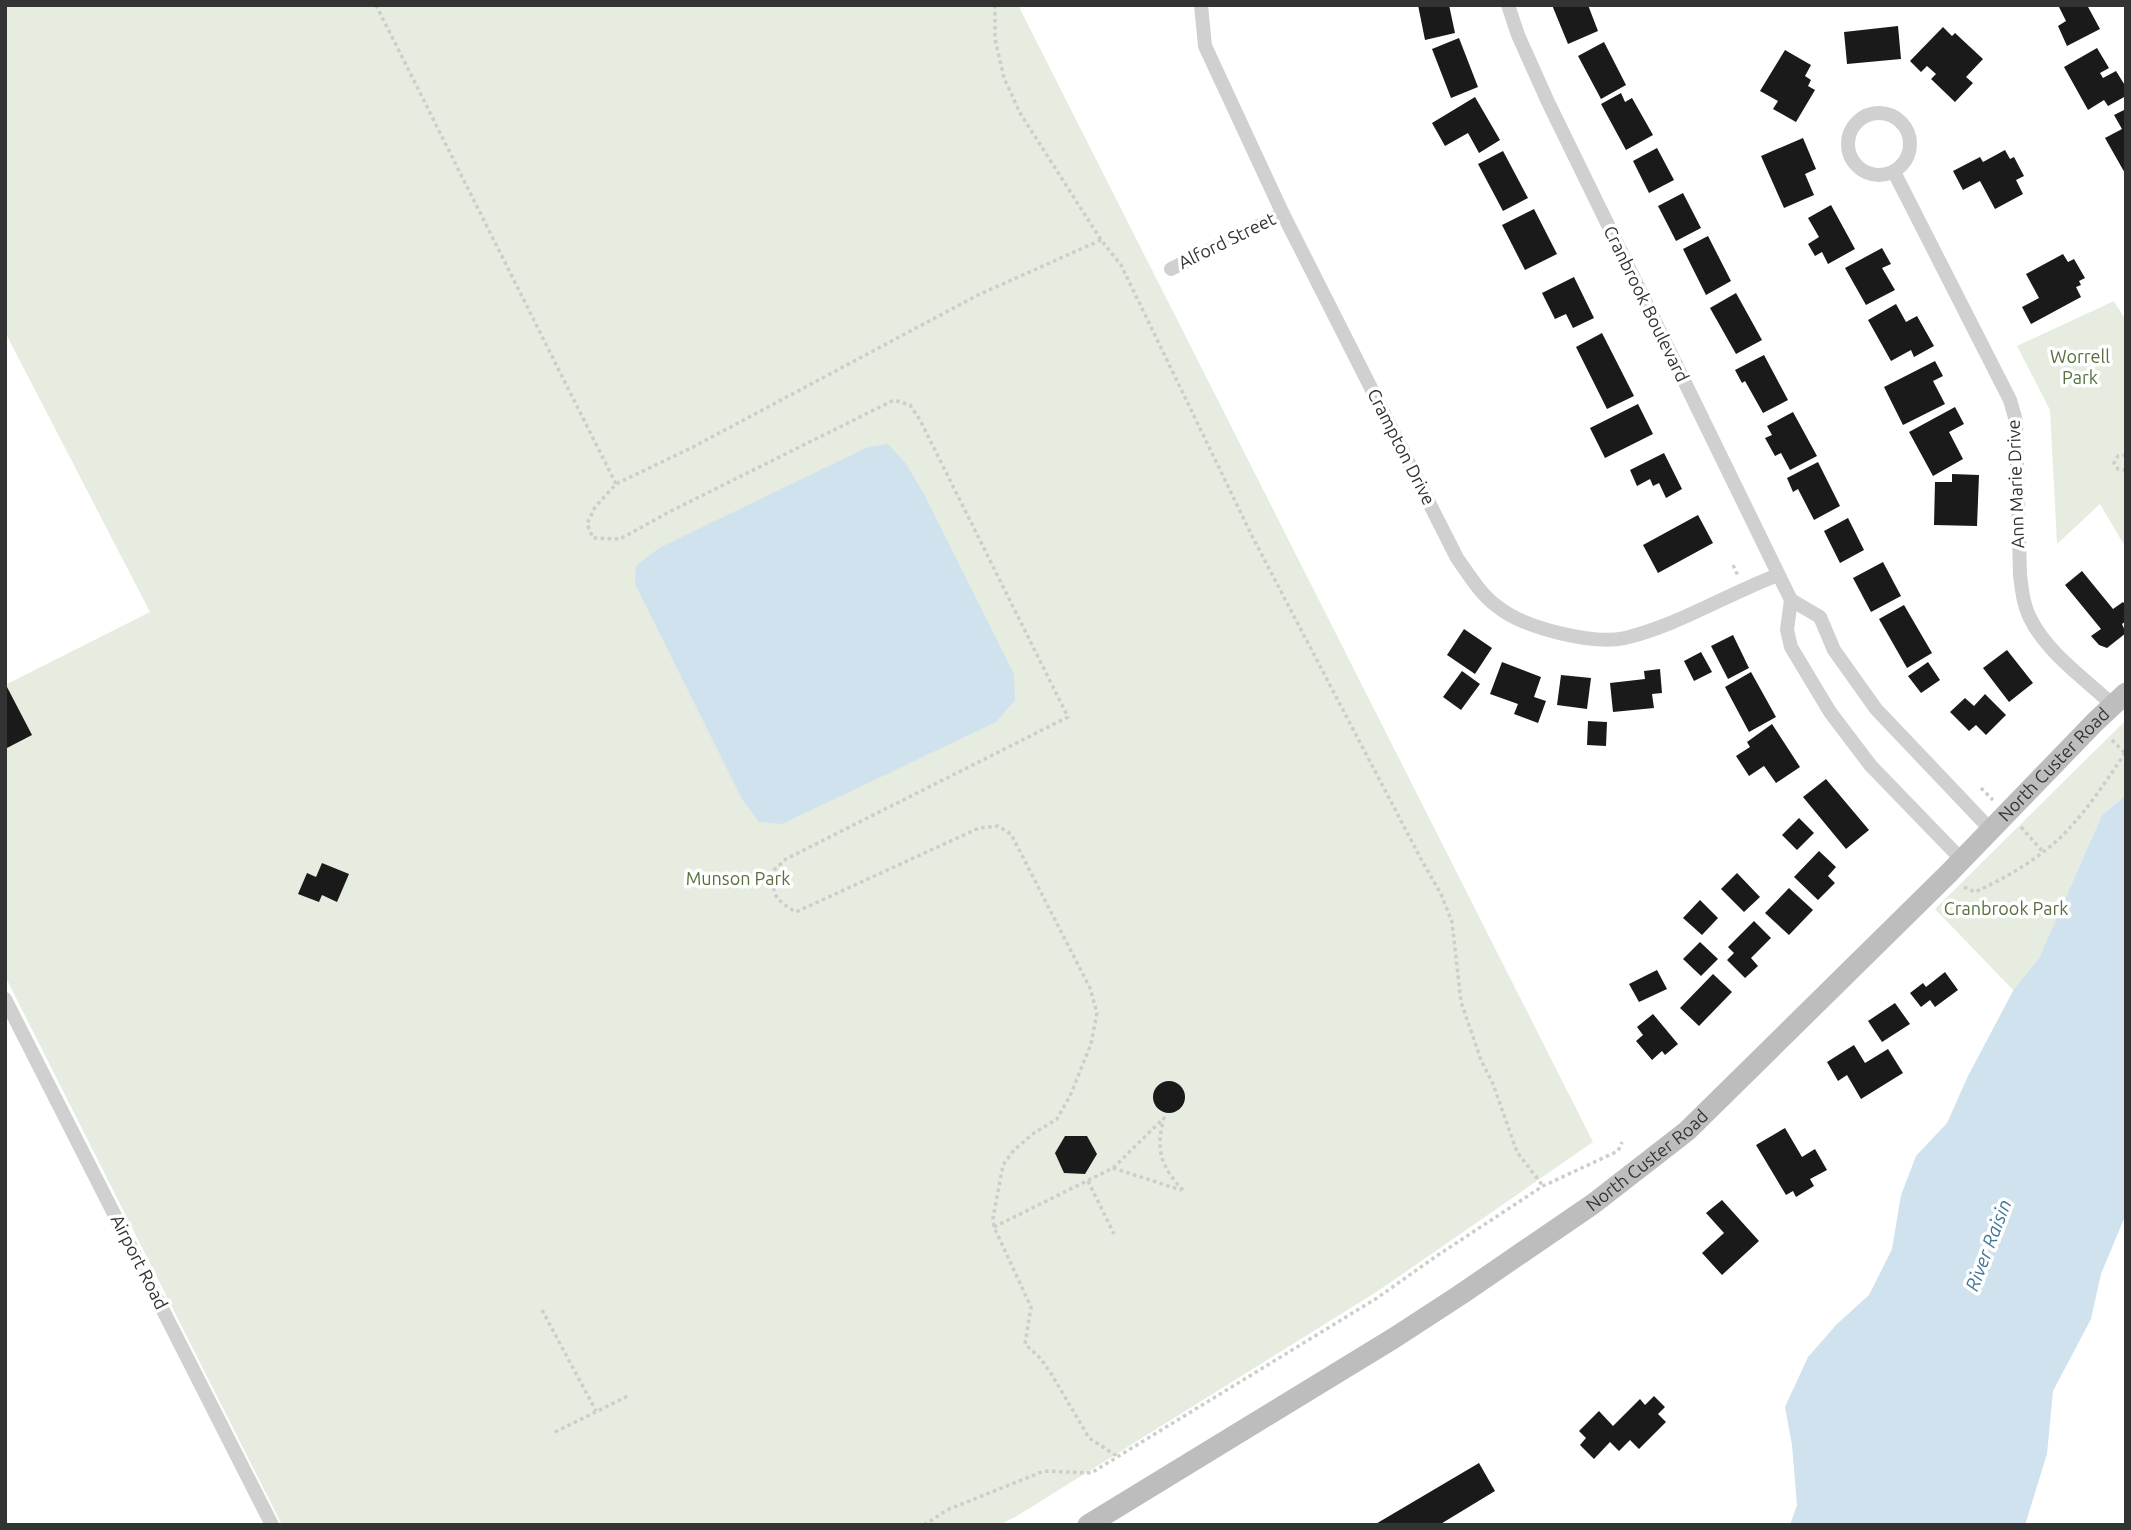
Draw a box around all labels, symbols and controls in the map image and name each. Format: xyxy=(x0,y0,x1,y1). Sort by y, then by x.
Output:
street label: Alford Street xyxy=(1175,208,1278,272)
street label: Cranbrook Boulevard xyxy=(1600,222,1693,385)
park label: Worrell Park xyxy=(2050,346,2110,387)
street label: Crampton Drive xyxy=(1364,385,1440,508)
street label: Ann Marie Drive xyxy=(2003,419,2027,549)
street label: North Custer Road xyxy=(1994,703,2113,825)
park label: Munson Park xyxy=(686,868,790,888)
park label: Cranbrook Park xyxy=(1944,898,2068,918)
street label: North Custer Road xyxy=(1582,1105,1711,1215)
water label: River Raisin xyxy=(1960,1196,2016,1294)
street label: Airport Road xyxy=(107,1211,172,1312)

